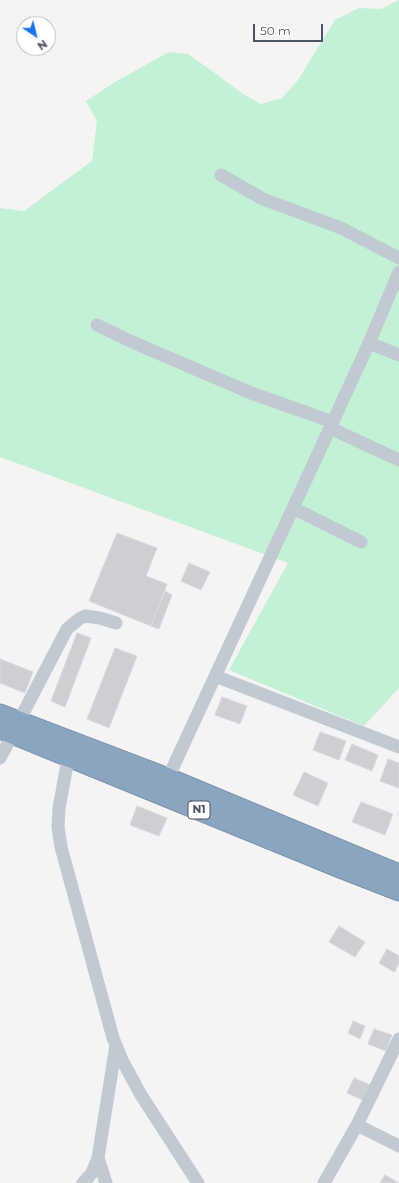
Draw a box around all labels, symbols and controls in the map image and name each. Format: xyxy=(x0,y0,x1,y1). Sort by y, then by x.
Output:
north arrow xyxy=(16,16,56,56)
scale bar xyxy=(255,16,325,42)
text: 50 m xyxy=(260,23,291,38)
text: N xyxy=(35,37,50,53)
road number: N1 xyxy=(188,801,210,819)

